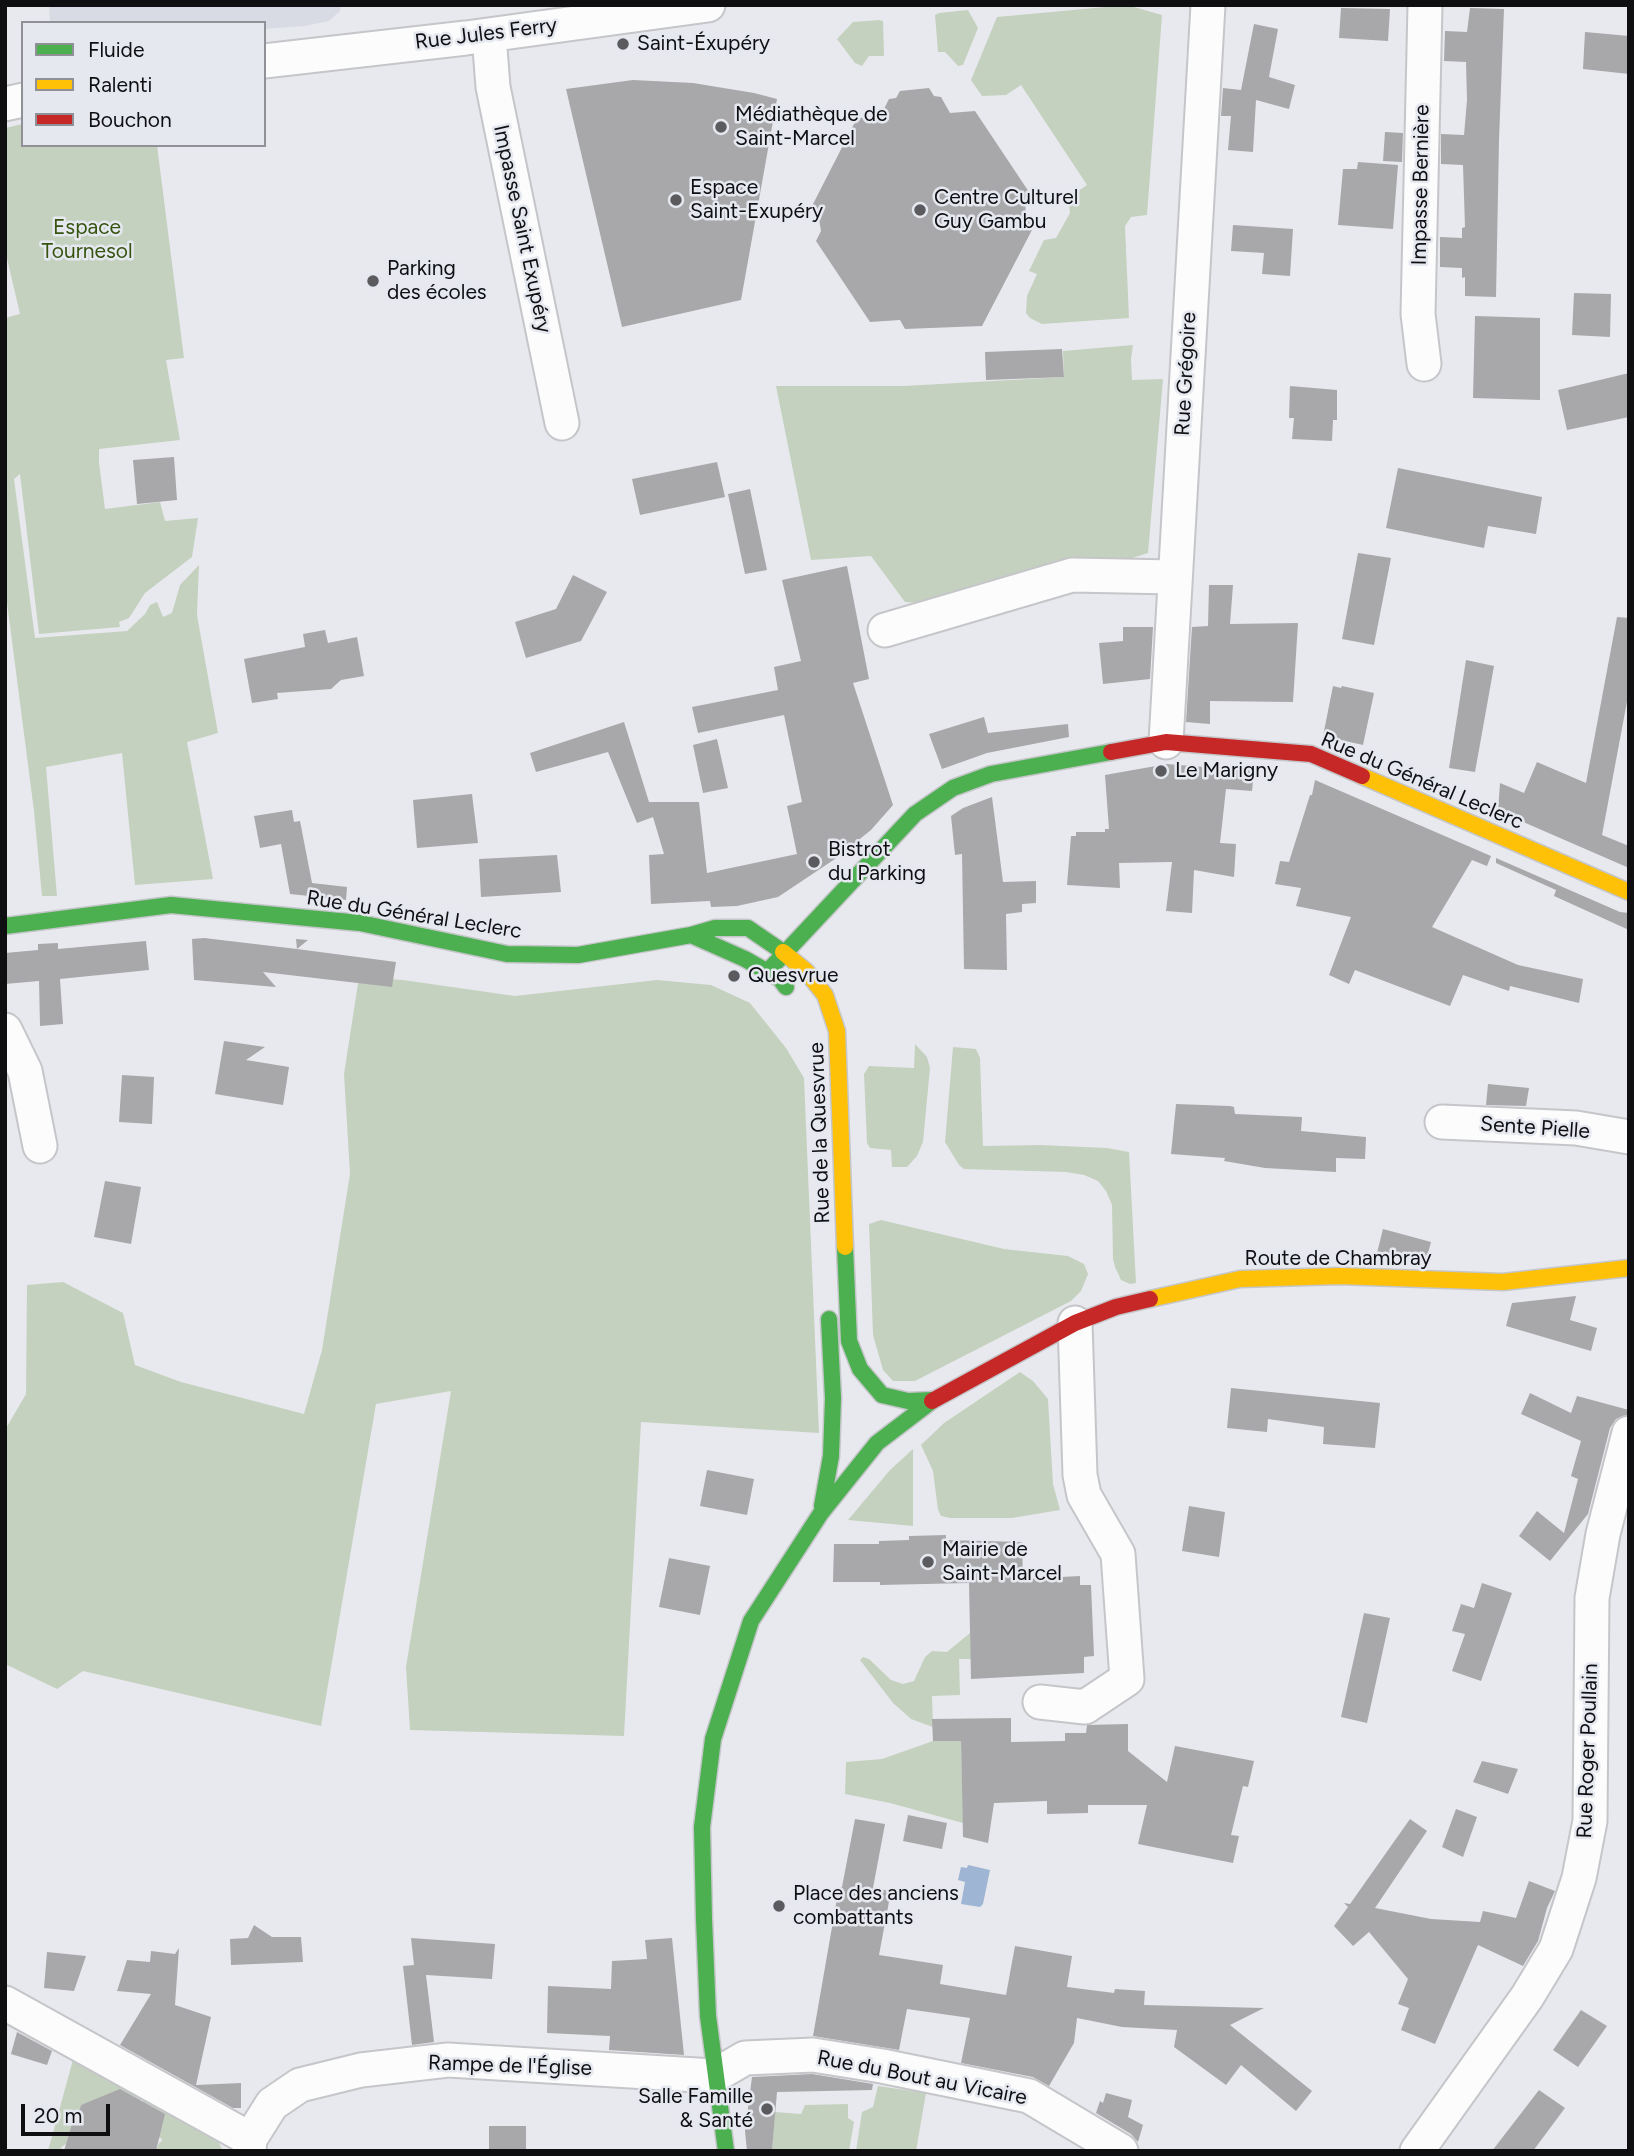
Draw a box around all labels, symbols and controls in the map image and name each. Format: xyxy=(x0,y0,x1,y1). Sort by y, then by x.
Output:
street label: Rue Jules Ferry xyxy=(413,13,559,55)
legend xyxy=(21,21,266,147)
place label: Saint-Éxupéry xyxy=(637,31,770,57)
marker: Saint-Éxupéry xyxy=(615,36,631,52)
text: Fluide xyxy=(88,37,144,62)
text: Ralenti xyxy=(88,72,152,97)
place label: Médiathèque de Saint-Marcel xyxy=(735,102,888,152)
street label: Impasse Bernière xyxy=(1407,104,1435,266)
text: Bouchon xyxy=(88,107,172,132)
marker: Médiathèque de Saint-Marcel xyxy=(713,119,729,135)
street label: Impasse Saint Exupéry xyxy=(488,123,556,335)
place label: Espace Saint-Exupéry xyxy=(690,175,823,225)
place label: Centre Culturel Guy Gambu xyxy=(934,185,1078,235)
marker: Espace Saint-Exupéry xyxy=(668,192,684,208)
marker: Centre Culturel Guy Gambu xyxy=(912,202,928,218)
park label: Espace Tournesol xyxy=(41,215,133,265)
place label: Parking des écoles xyxy=(387,256,487,306)
marker: Parking des écoles xyxy=(365,273,381,289)
street label: Rue Grégoire xyxy=(1170,311,1202,437)
street label: Rue du Général Leclerc xyxy=(1317,727,1527,835)
place label: Le Marigny xyxy=(1175,758,1278,784)
marker: Le Marigny xyxy=(1153,763,1169,779)
place label: Bistrot du Parking xyxy=(828,837,926,887)
marker: Bistrot du Parking xyxy=(806,854,822,870)
street label: Rue du Général Leclerc xyxy=(305,886,523,944)
place label: Quesvrue xyxy=(748,963,839,989)
marker: Quesvrue xyxy=(726,968,742,984)
street label: Rue de la Quesvrue xyxy=(804,1042,836,1224)
street label: Sente Pielle xyxy=(1479,1112,1591,1144)
street label: Route de Chambray xyxy=(1245,1246,1431,1272)
place label: Mairie de Saint-Marcel xyxy=(942,1537,1062,1587)
marker: Mairie de Saint-Marcel xyxy=(920,1554,936,1570)
street label: Rue Roger Poullain xyxy=(1572,1663,1604,1839)
place label: Place des anciens combattants xyxy=(793,1881,959,1931)
marker: Place des anciens combattants xyxy=(771,1898,787,1914)
street label: Rue du Bout au Vicaire xyxy=(815,2045,1029,2111)
street label: Rampe de l'Église xyxy=(428,2051,592,2081)
place label: Salle Famille & Santé xyxy=(638,2084,753,2134)
scale bar xyxy=(24,2090,114,2134)
marker: Salle Famille & Santé xyxy=(759,2101,775,2117)
text: 20 m xyxy=(34,2103,82,2128)

